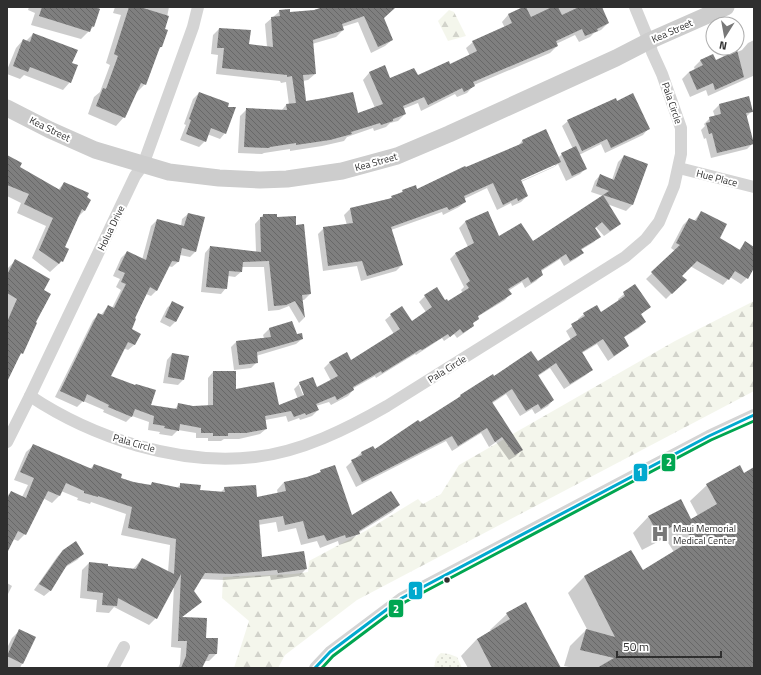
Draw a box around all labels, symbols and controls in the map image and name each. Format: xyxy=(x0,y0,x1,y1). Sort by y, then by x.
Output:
street label: Kea Street xyxy=(649,15,695,47)
north arrow xyxy=(705,16,745,56)
text: N xyxy=(718,37,728,54)
street label: Pala Circle xyxy=(658,80,686,126)
street label: Kea Street xyxy=(27,113,73,146)
street label: Kea Street xyxy=(353,149,399,175)
street label: Hue Place xyxy=(695,166,739,190)
street label: Holua Drive xyxy=(94,203,128,253)
street label: Pala Circle xyxy=(425,351,469,387)
street label: Pala Circle xyxy=(111,430,157,456)
line badge: 2 xyxy=(661,453,676,472)
text: 2 xyxy=(666,454,672,470)
line badge: 1 xyxy=(633,463,648,482)
text: 1 xyxy=(637,464,643,480)
place label: Maui Memorial Medical Center xyxy=(673,521,736,548)
hospital icon: Maui Memorial Medical Center xyxy=(650,524,670,544)
unlabelled marker xyxy=(442,575,452,585)
line badge: 1 xyxy=(408,581,423,600)
text: 1 xyxy=(412,583,418,599)
line badge: 2 xyxy=(388,599,404,618)
text: 2 xyxy=(393,601,399,617)
scale bar xyxy=(617,633,721,659)
text: 50 m xyxy=(623,637,649,656)

